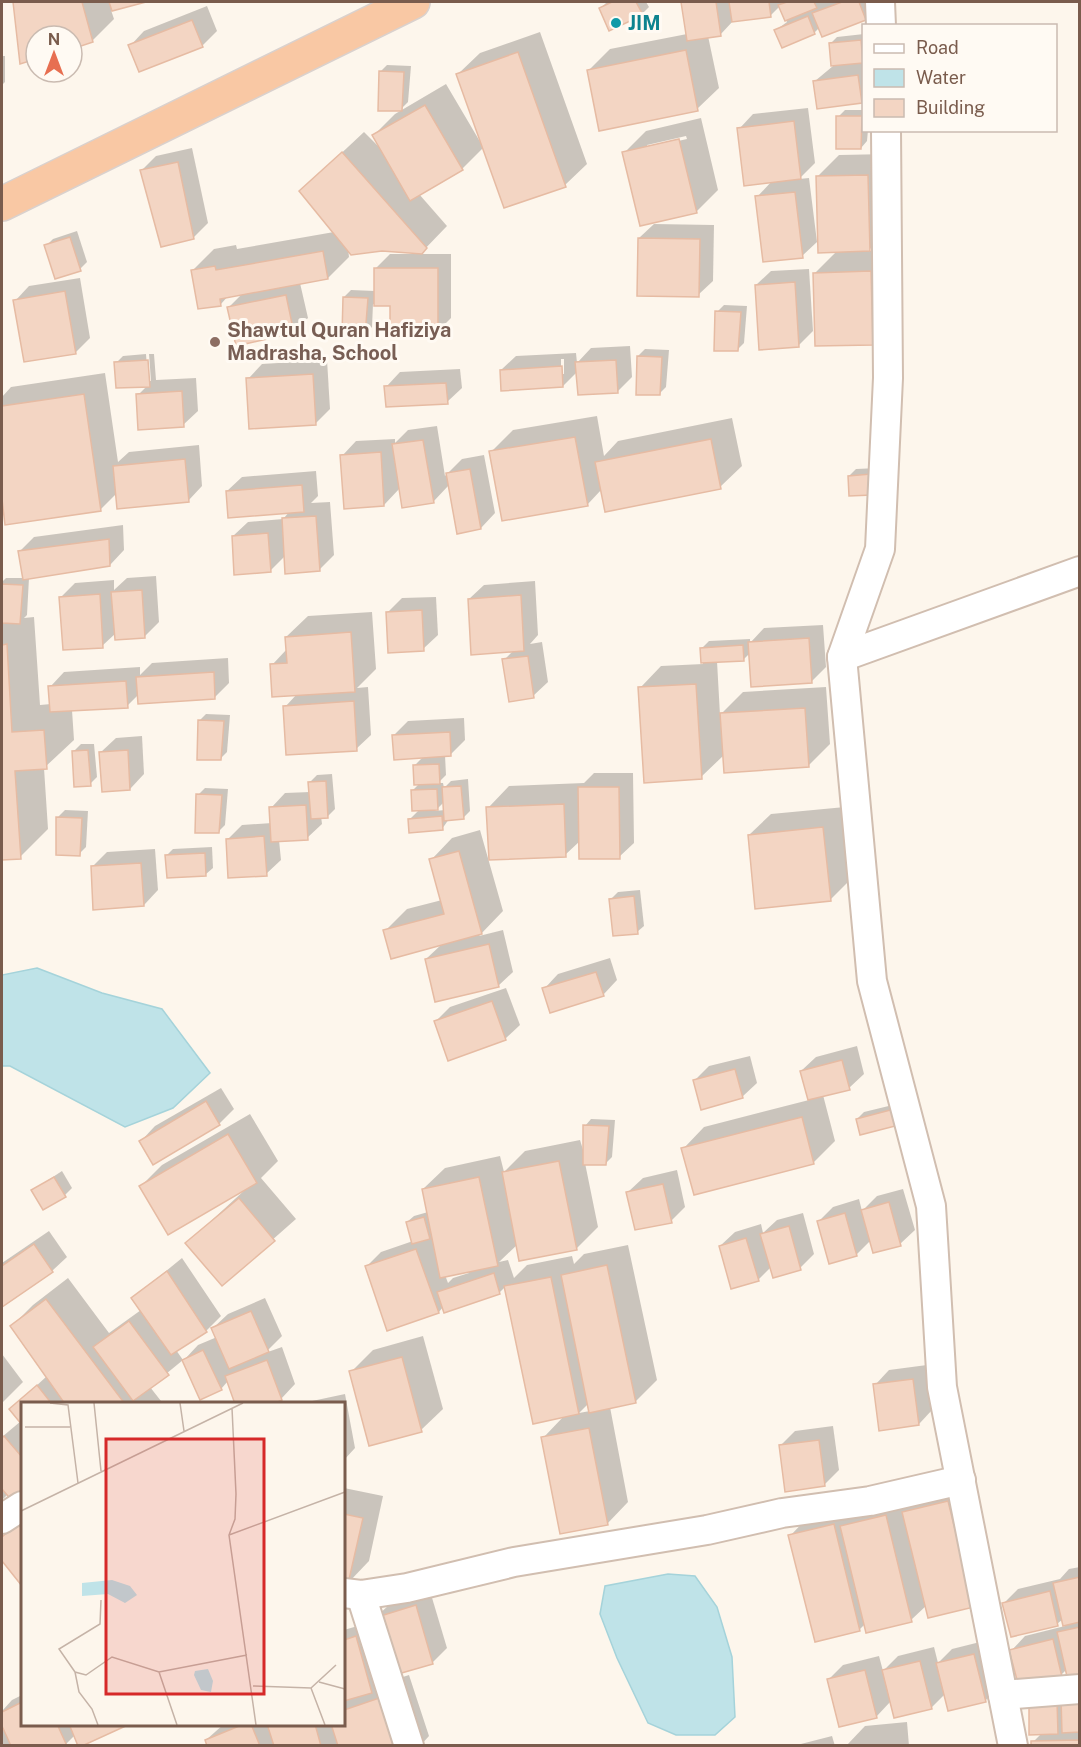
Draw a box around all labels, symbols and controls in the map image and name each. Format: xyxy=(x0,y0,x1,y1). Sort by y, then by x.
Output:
place label: JIM xyxy=(628,11,661,35)
marker: JIM xyxy=(609,16,623,30)
north arrow xyxy=(24,24,84,84)
legend xyxy=(862,24,1057,132)
text: N xyxy=(48,30,60,49)
text: Road xyxy=(916,37,959,58)
text: Water xyxy=(916,67,966,88)
text: Building xyxy=(916,97,985,118)
place label: Shawtul Quran Hafiziya Madrasha, School xyxy=(227,318,451,365)
marker: Shawtul Quran Hafiziya Madrasha, School xyxy=(208,335,222,349)
inset map xyxy=(21,1402,345,1726)

